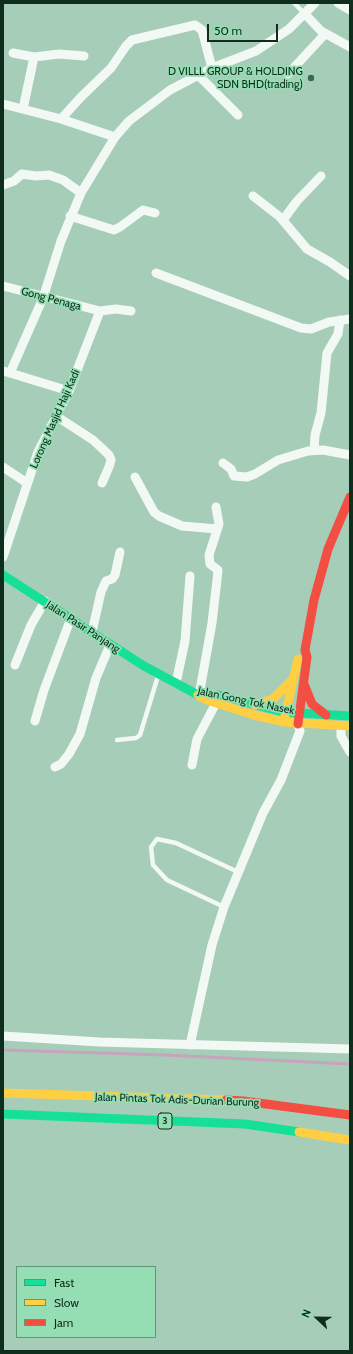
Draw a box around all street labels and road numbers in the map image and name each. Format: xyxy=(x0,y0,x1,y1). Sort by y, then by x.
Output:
street label: Gong Penaga xyxy=(20,285,82,313)
street label: Lorong Masjid Haji Kadi xyxy=(27,367,83,471)
street label: Jalan Pasir Panjang xyxy=(44,598,122,656)
street label: Jalan Gong Tok Nasek xyxy=(196,684,296,718)
street label: Jalan Pintas Tok Adis-Durian Burung xyxy=(95,1091,259,1109)
road number: 3 xyxy=(158,1113,172,1129)

